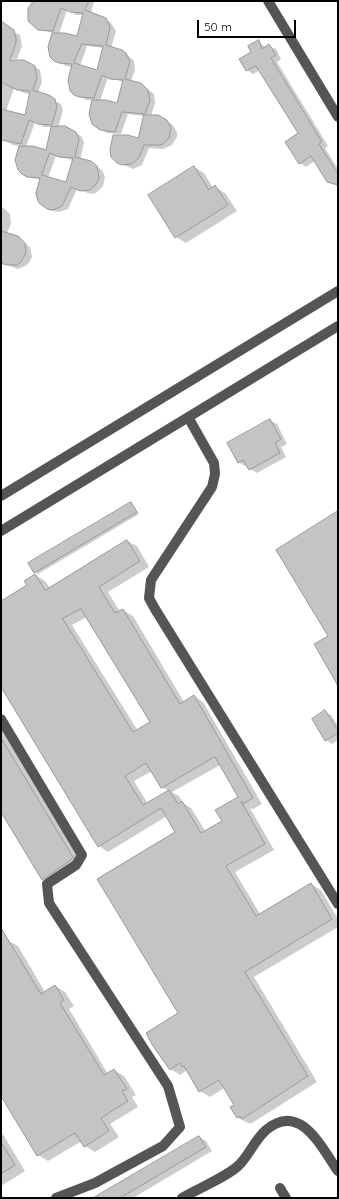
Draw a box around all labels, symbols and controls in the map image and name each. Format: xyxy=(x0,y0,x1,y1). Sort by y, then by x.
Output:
scale bar xyxy=(199,12,298,38)
text: 50 m xyxy=(204,19,232,34)

